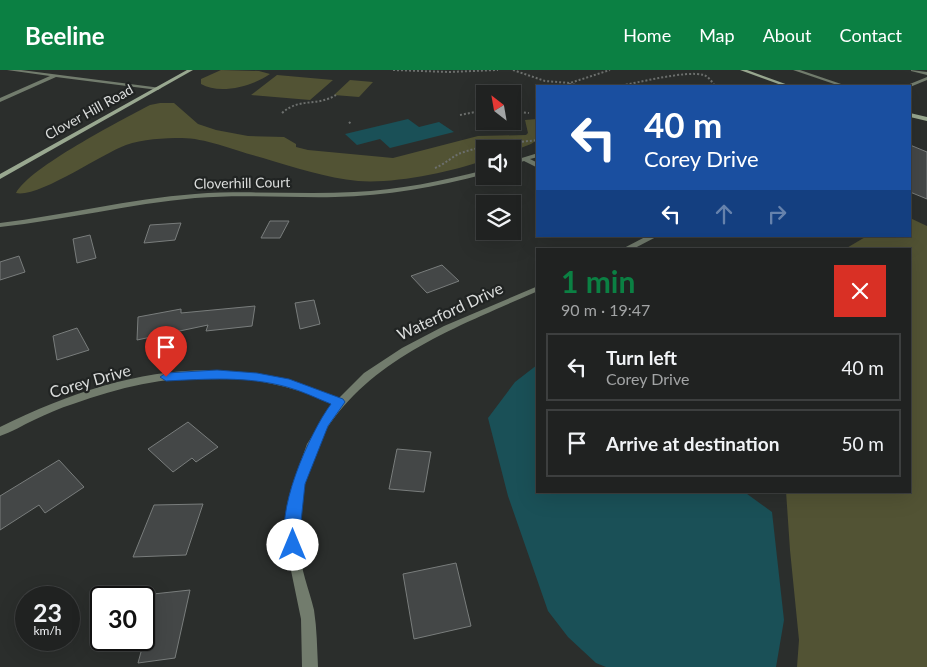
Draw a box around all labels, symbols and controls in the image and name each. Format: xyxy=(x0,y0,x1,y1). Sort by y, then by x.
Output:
text: Beeline xyxy=(25,21,105,50)
text: Home xyxy=(623,24,671,46)
text: Map xyxy=(699,24,735,46)
text: About xyxy=(763,24,812,46)
text: Contact xyxy=(840,24,902,46)
street label: Clover Hill Road xyxy=(42,80,136,143)
north arrow xyxy=(476,85,521,130)
map controls xyxy=(476,85,521,240)
text: 40 m xyxy=(644,103,722,145)
icon: left xyxy=(561,105,626,170)
button: sound xyxy=(476,140,521,185)
text: Corey Drive xyxy=(644,145,759,172)
street label: Cloverhill Court xyxy=(194,173,290,192)
button: layers xyxy=(476,195,521,240)
icon: left xyxy=(657,200,685,228)
icon: ahead xyxy=(710,200,738,228)
icon: right xyxy=(763,200,791,228)
text: 1 min xyxy=(561,263,635,299)
button: close xyxy=(834,265,886,317)
street label: Waterford Drive xyxy=(394,278,506,343)
text: 90 m · 19:47 xyxy=(561,300,650,319)
pin xyxy=(145,326,187,377)
icon: arrive xyxy=(152,333,180,361)
text: Turn left xyxy=(606,346,677,369)
icon: left xyxy=(563,353,591,381)
text: 40 m xyxy=(841,356,884,379)
street label: Corey Drive xyxy=(47,360,133,401)
text: Corey Drive xyxy=(606,369,689,388)
icon: arrive xyxy=(563,429,591,457)
text: Arrive at destination xyxy=(606,432,779,455)
text: 50 m xyxy=(841,432,884,455)
position arrow xyxy=(266,518,318,570)
speed limit sign: 30 xyxy=(90,586,155,651)
text: 23 xyxy=(33,597,62,627)
text: km/h xyxy=(33,623,62,638)

